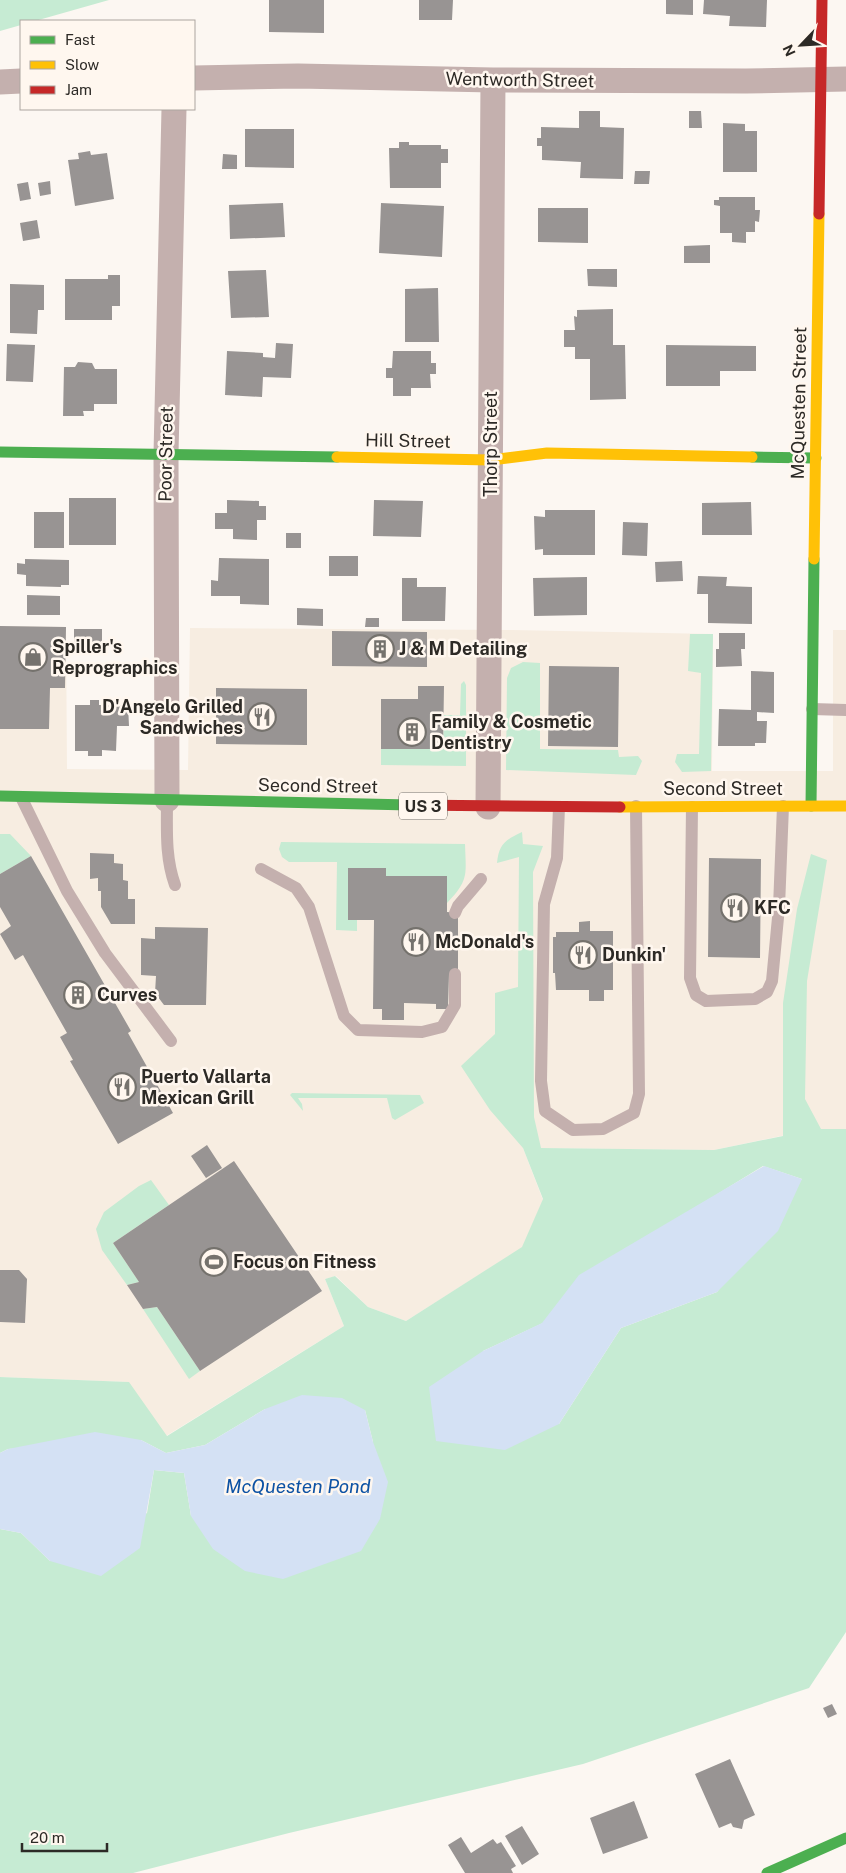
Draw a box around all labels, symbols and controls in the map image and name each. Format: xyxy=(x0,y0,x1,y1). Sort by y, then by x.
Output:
legend xyxy=(20,20,195,110)
north arrow xyxy=(776,20,826,70)
text: Fast xyxy=(65,31,95,48)
text: N xyxy=(780,42,799,59)
text: Slow xyxy=(65,56,100,73)
street label: Wentworth Street xyxy=(445,68,595,91)
text: Jam xyxy=(65,81,92,98)
street label: McQuesten Street xyxy=(787,326,810,480)
street label: Thorp Street xyxy=(480,391,501,497)
street label: Poor Street xyxy=(154,406,177,502)
street label: Hill Street xyxy=(365,429,451,452)
building icon: J & M Detailing xyxy=(365,634,395,664)
place label: Spiller's Reprographics xyxy=(52,636,178,678)
place label: J & M Detailing xyxy=(399,638,527,659)
shop icon: Spiller's Reprographics xyxy=(18,642,48,672)
place label: D'Angelo Grilled Sandwiches xyxy=(102,696,243,738)
restaurant icon: D'Angelo Grilled Sandwiches xyxy=(247,702,277,732)
place label: Family & Cosmetic Dentistry xyxy=(431,711,592,753)
building icon: Family & Cosmetic Dentistry xyxy=(397,717,427,747)
street label: Second Street xyxy=(258,774,378,797)
street label: Second Street xyxy=(663,778,783,799)
road number: US 3 xyxy=(399,792,447,819)
restaurant icon: KFC xyxy=(720,893,750,923)
place label: KFC xyxy=(754,897,791,918)
restaurant icon: McDonald's xyxy=(401,927,431,957)
place label: McDonald's xyxy=(435,931,534,952)
restaurant icon: Dunkin' xyxy=(568,940,598,970)
place label: Dunkin' xyxy=(602,944,666,965)
building icon: Curves xyxy=(63,980,93,1010)
place label: Curves xyxy=(97,984,157,1005)
place label: Puerto Vallarta Mexican Grill xyxy=(141,1066,271,1108)
restaurant icon: Puerto Vallarta Mexican Grill xyxy=(107,1072,137,1102)
sports icon: Focus on Fitness xyxy=(199,1247,229,1277)
place label: Focus on Fitness xyxy=(233,1251,376,1272)
water label: McQuesten Pond xyxy=(225,1475,371,1497)
scale bar xyxy=(22,1820,108,1852)
text: 20 m xyxy=(30,1829,65,1846)

